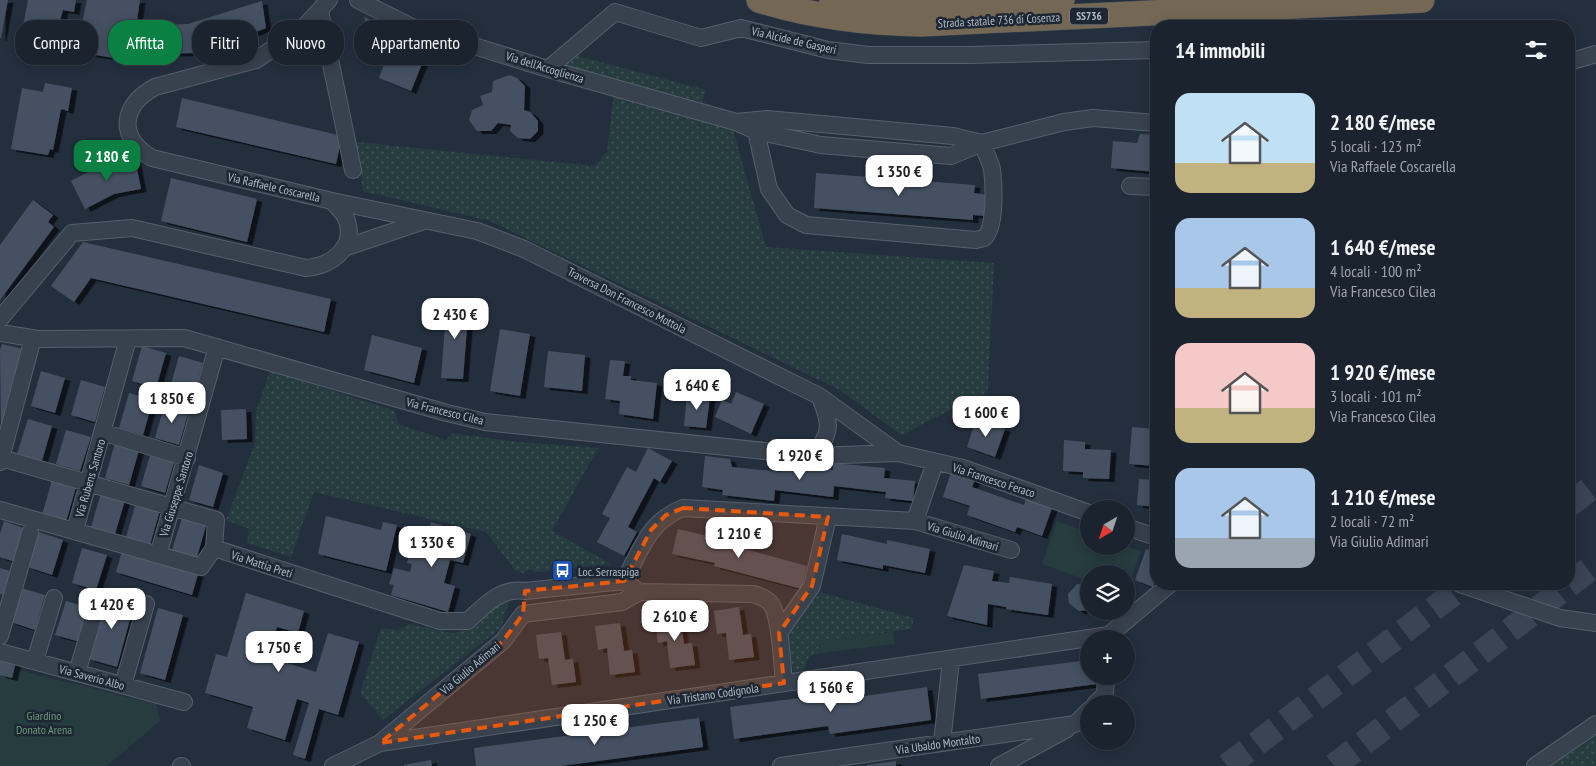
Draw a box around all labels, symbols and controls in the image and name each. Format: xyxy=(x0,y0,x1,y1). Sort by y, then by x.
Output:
road number: SS736 xyxy=(1070,8,1108,24)
street label: Strada statale 736 di Cosenza xyxy=(937,9,1061,31)
chip: Compra xyxy=(15,20,98,65)
chip: Affitta xyxy=(108,20,182,65)
chip: Filtri xyxy=(192,20,258,65)
chip: Nuovo xyxy=(268,20,344,65)
chip: Appartamento xyxy=(354,20,478,65)
street label: Via Alcide de Gasperi xyxy=(749,23,838,57)
icon: filters xyxy=(1522,36,1550,64)
text: 14 immobili xyxy=(1175,37,1265,64)
street label: Via dell'Accoglienza xyxy=(503,48,586,86)
text: 2 180 €/mese xyxy=(1330,109,1435,136)
icon: home xyxy=(1215,113,1275,173)
text: 5 locali · 123 m² xyxy=(1330,136,1421,156)
pin: 2 180 € xyxy=(61,140,153,182)
text: 2 180 € xyxy=(85,146,129,166)
pin: 1 350 € xyxy=(853,154,945,197)
text: Via Raffaele Coscarella xyxy=(1330,156,1456,176)
text: 1 350 € xyxy=(877,161,921,181)
street label: Via Raffaele Coscarella xyxy=(225,169,322,205)
text: 1 640 €/mese xyxy=(1330,234,1435,261)
icon: home xyxy=(1215,238,1275,298)
text: 4 locali · 100 m² xyxy=(1330,261,1421,281)
street label: Traversa Don Francesco Mottola xyxy=(565,264,689,337)
text: Via Francesco Cilea xyxy=(1330,281,1436,301)
pin: 2 430 € xyxy=(409,298,501,340)
text: 2 430 € xyxy=(433,304,477,324)
text: 1 920 €/mese xyxy=(1330,359,1435,386)
icon: home xyxy=(1215,363,1275,423)
pin: 1 640 € xyxy=(651,368,743,411)
text: 1 640 € xyxy=(675,375,719,395)
pin: 1 850 € xyxy=(126,382,218,424)
text: 3 locali · 101 m² xyxy=(1330,386,1421,406)
text: 1 850 € xyxy=(150,388,194,408)
street label: Via Francesco Cilea xyxy=(404,394,485,428)
pin: 1 600 € xyxy=(940,396,1032,438)
text: 1 600 € xyxy=(964,402,1008,422)
text: Via Francesco Cilea xyxy=(1330,406,1436,426)
street label: Via Rubens Santoro xyxy=(71,437,108,520)
pin: 1 920 € xyxy=(754,438,846,481)
text: 1 920 € xyxy=(778,445,822,465)
street label: Via Giuseppe Santoro xyxy=(156,450,196,539)
street label: Via Francesco Feraco xyxy=(950,459,1037,500)
text: 1 210 €/mese xyxy=(1330,484,1435,511)
icon: home xyxy=(1215,488,1275,548)
north arrow xyxy=(1080,500,1135,555)
map controls xyxy=(1080,500,1135,750)
text: 2 locali · 72 m² xyxy=(1330,511,1414,531)
pin: 1 210 € xyxy=(693,516,785,559)
street label: Via Giulio Adimari xyxy=(924,518,1001,554)
text: 1 210 € xyxy=(717,523,761,543)
pin: 1 330 € xyxy=(386,526,478,568)
text: Via Giulio Adimari xyxy=(1330,531,1429,551)
text: 1 330 € xyxy=(410,532,454,552)
street label: Via Mattia Preti xyxy=(228,547,295,581)
bus stop icon: Loc. Serraspiga xyxy=(550,559,574,583)
place label: Loc. Serraspiga xyxy=(578,564,639,579)
button: layers xyxy=(1080,565,1135,620)
pin: 1 420 € xyxy=(66,588,158,630)
text: 1 420 € xyxy=(90,594,134,614)
pin: 2 610 € xyxy=(629,600,721,642)
text: 2 610 € xyxy=(653,606,697,626)
pin: 1 750 € xyxy=(233,630,325,673)
button: + xyxy=(1080,630,1135,685)
text: 1 750 € xyxy=(257,637,301,657)
street label: Via Giulio Adimari xyxy=(436,638,503,698)
street label: Via Saverio Albo xyxy=(57,661,126,693)
pin: 1 560 € xyxy=(785,670,877,713)
text: 1 560 € xyxy=(809,677,853,697)
street label: Via Tristano Codignola xyxy=(665,680,760,708)
button: − xyxy=(1080,695,1135,750)
pin: 1 250 € xyxy=(549,704,641,746)
park label: Giardino Donato Arena xyxy=(16,708,72,737)
text: 1 250 € xyxy=(573,710,617,730)
street label: Via Ubaldo Montalto xyxy=(894,731,981,757)

